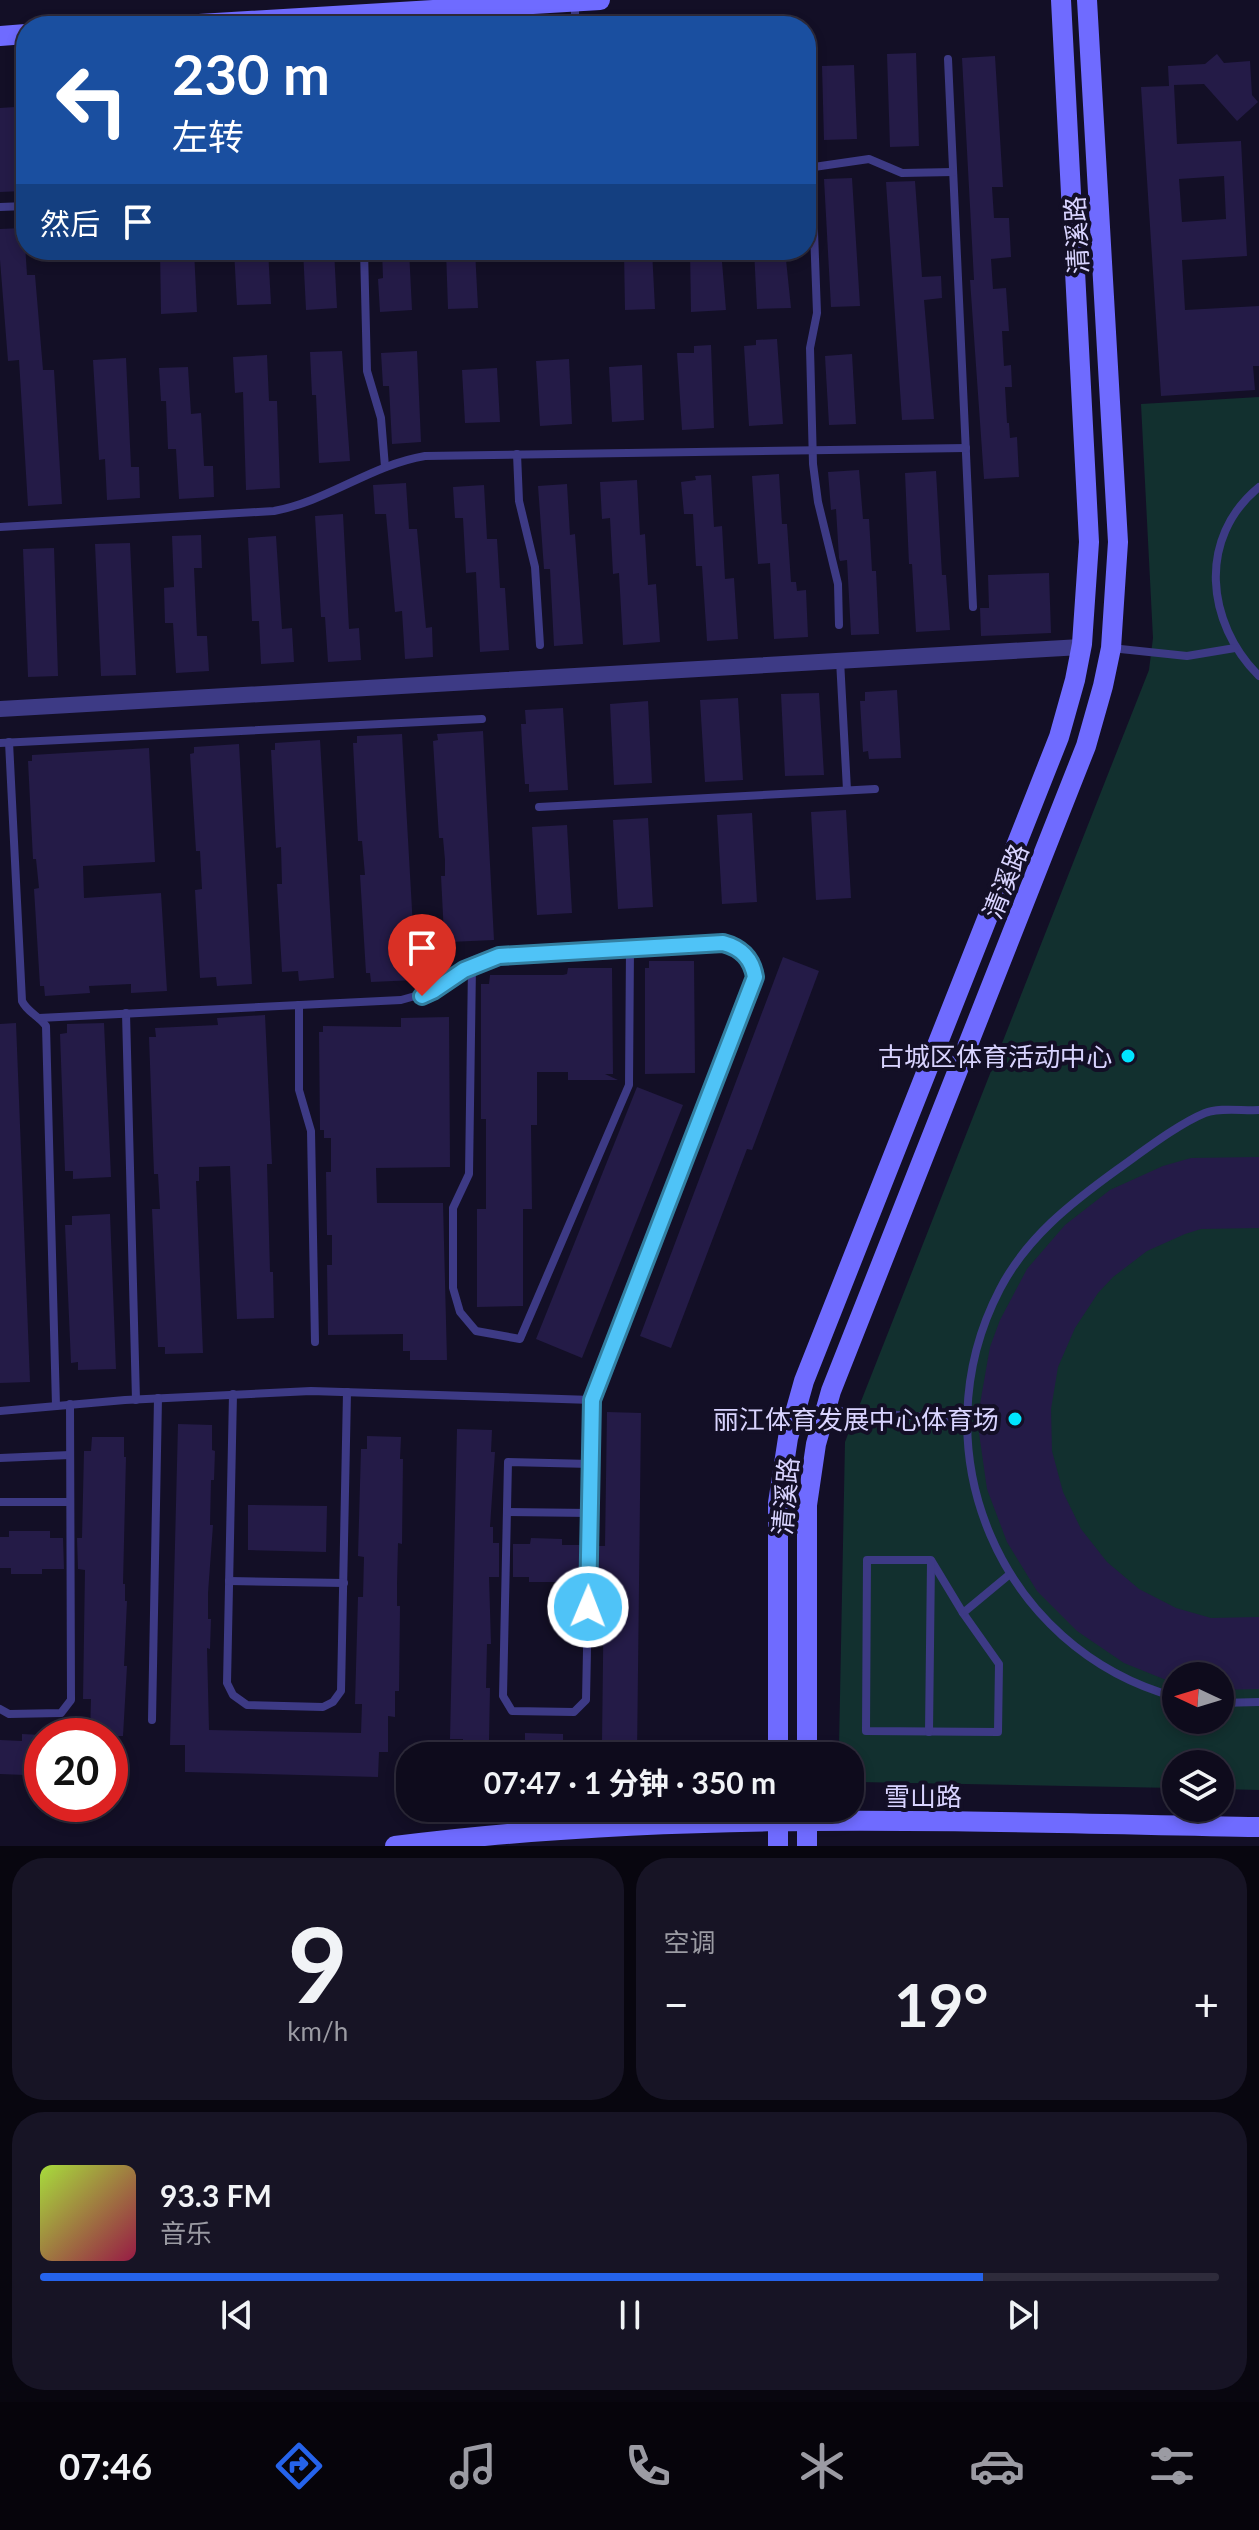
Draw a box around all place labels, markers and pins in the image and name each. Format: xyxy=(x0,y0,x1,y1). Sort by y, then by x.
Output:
pin xyxy=(388,914,456,996)
place label: 古城区体育活动中心 xyxy=(878,1040,1112,1072)
marker: 古城区体育活动中心 xyxy=(1119,1047,1137,1065)
place label: 丽江体育发展中心体育场 xyxy=(713,1403,999,1435)
marker: 丽江体育发展中心体育场 xyxy=(1006,1410,1024,1428)

